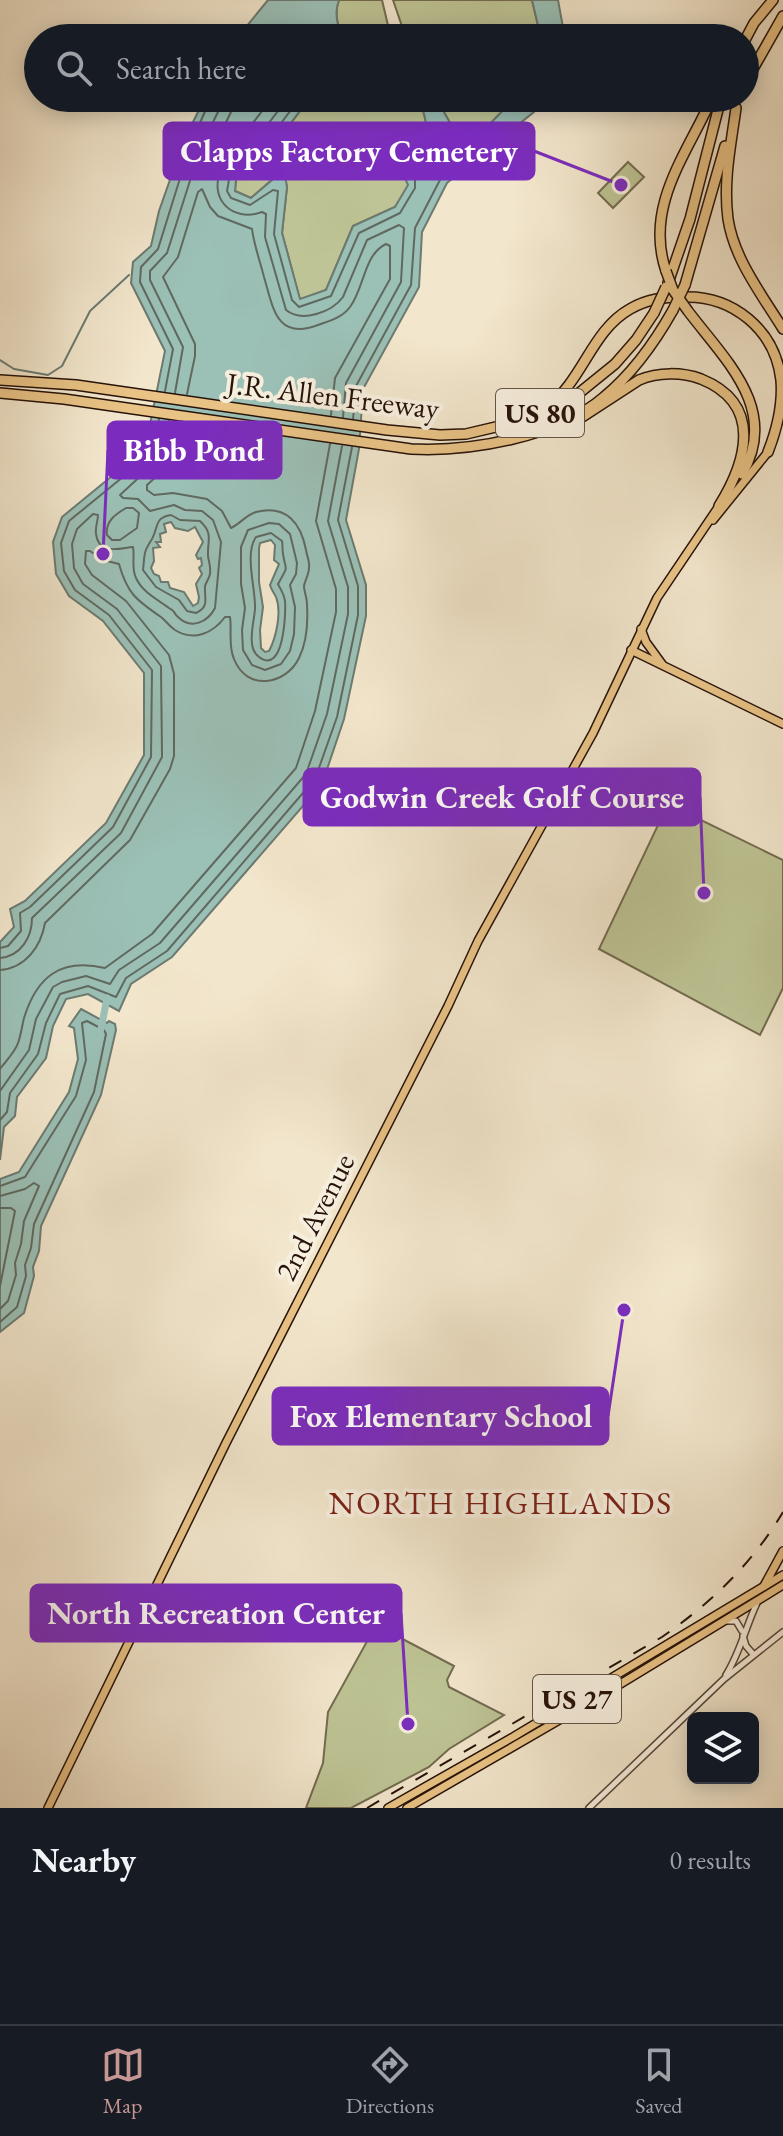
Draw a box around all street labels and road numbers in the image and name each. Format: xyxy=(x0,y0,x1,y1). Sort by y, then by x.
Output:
street label: J.R. Allen Freeway xyxy=(222,363,442,428)
road number: US 80 xyxy=(496,389,584,437)
street label: 2nd Avenue xyxy=(266,1147,363,1287)
road number: US 27 xyxy=(533,1675,621,1723)

